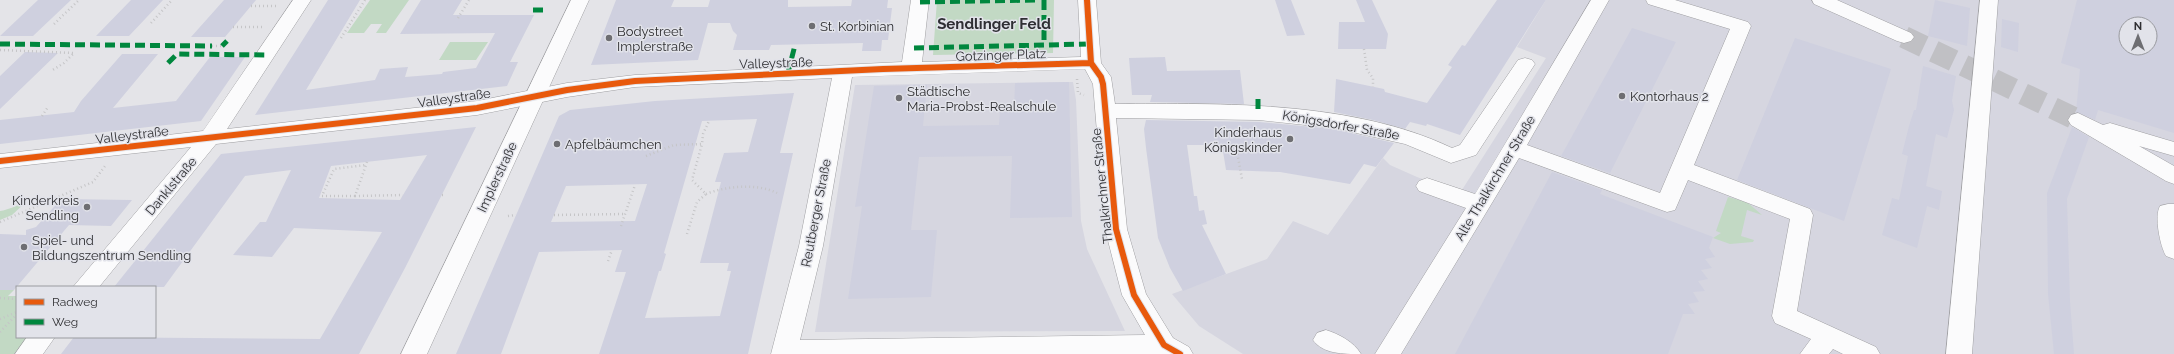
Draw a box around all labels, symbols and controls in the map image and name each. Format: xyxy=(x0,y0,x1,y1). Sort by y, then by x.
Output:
district label: Sendlinger Feld xyxy=(937,15,1051,33)
north arrow xyxy=(2118,16,2158,56)
place label: St. Korbinian xyxy=(820,19,894,34)
text: N xyxy=(2134,20,2142,33)
marker: St. Korbinian xyxy=(807,21,817,31)
place label: Bodystreet Implerstraße xyxy=(617,24,693,54)
marker: Bodystreet Implerstraße xyxy=(604,33,614,43)
street label: Gotzinger Platz xyxy=(955,46,1047,64)
street label: Valleystraße xyxy=(739,54,813,72)
place label: Städtische Maria-Probst-Realschule xyxy=(907,84,1056,114)
street label: Valleystraße xyxy=(416,85,492,111)
place label: Kontorhaus 2 xyxy=(1630,89,1709,104)
marker: Kontorhaus 2 xyxy=(1617,91,1627,101)
marker: Städtische Maria-Probst-Realschule xyxy=(894,93,904,103)
street label: Königsdorfer Straße xyxy=(1281,107,1401,143)
street label: Alte Thalkirchner Straße xyxy=(1452,112,1539,243)
street label: Valleystraße xyxy=(95,123,170,147)
place label: Kinderhaus Königskinder xyxy=(1204,125,1282,155)
street label: Thalkirchner Straße xyxy=(1088,127,1116,245)
marker: Kinderhaus Königskinder xyxy=(1285,134,1295,144)
place label: Apfelbäumchen xyxy=(565,137,662,152)
street label: Implerstraße xyxy=(474,139,520,215)
marker: Apfelbäumchen xyxy=(552,139,562,149)
street label: Danklstraße xyxy=(142,154,200,218)
street label: Reutberger Straße xyxy=(798,157,834,268)
place label: Kinderkreis Sendling xyxy=(12,193,79,223)
marker: Kinderkreis Sendling xyxy=(82,202,92,212)
place label: Spiel- und Bildungszentrum Sendling xyxy=(32,233,191,263)
marker: Spiel- und Bildungszentrum Sendling xyxy=(19,242,29,252)
legend xyxy=(16,286,156,338)
text: Radweg xyxy=(52,295,98,309)
text: Weg xyxy=(52,315,78,329)

